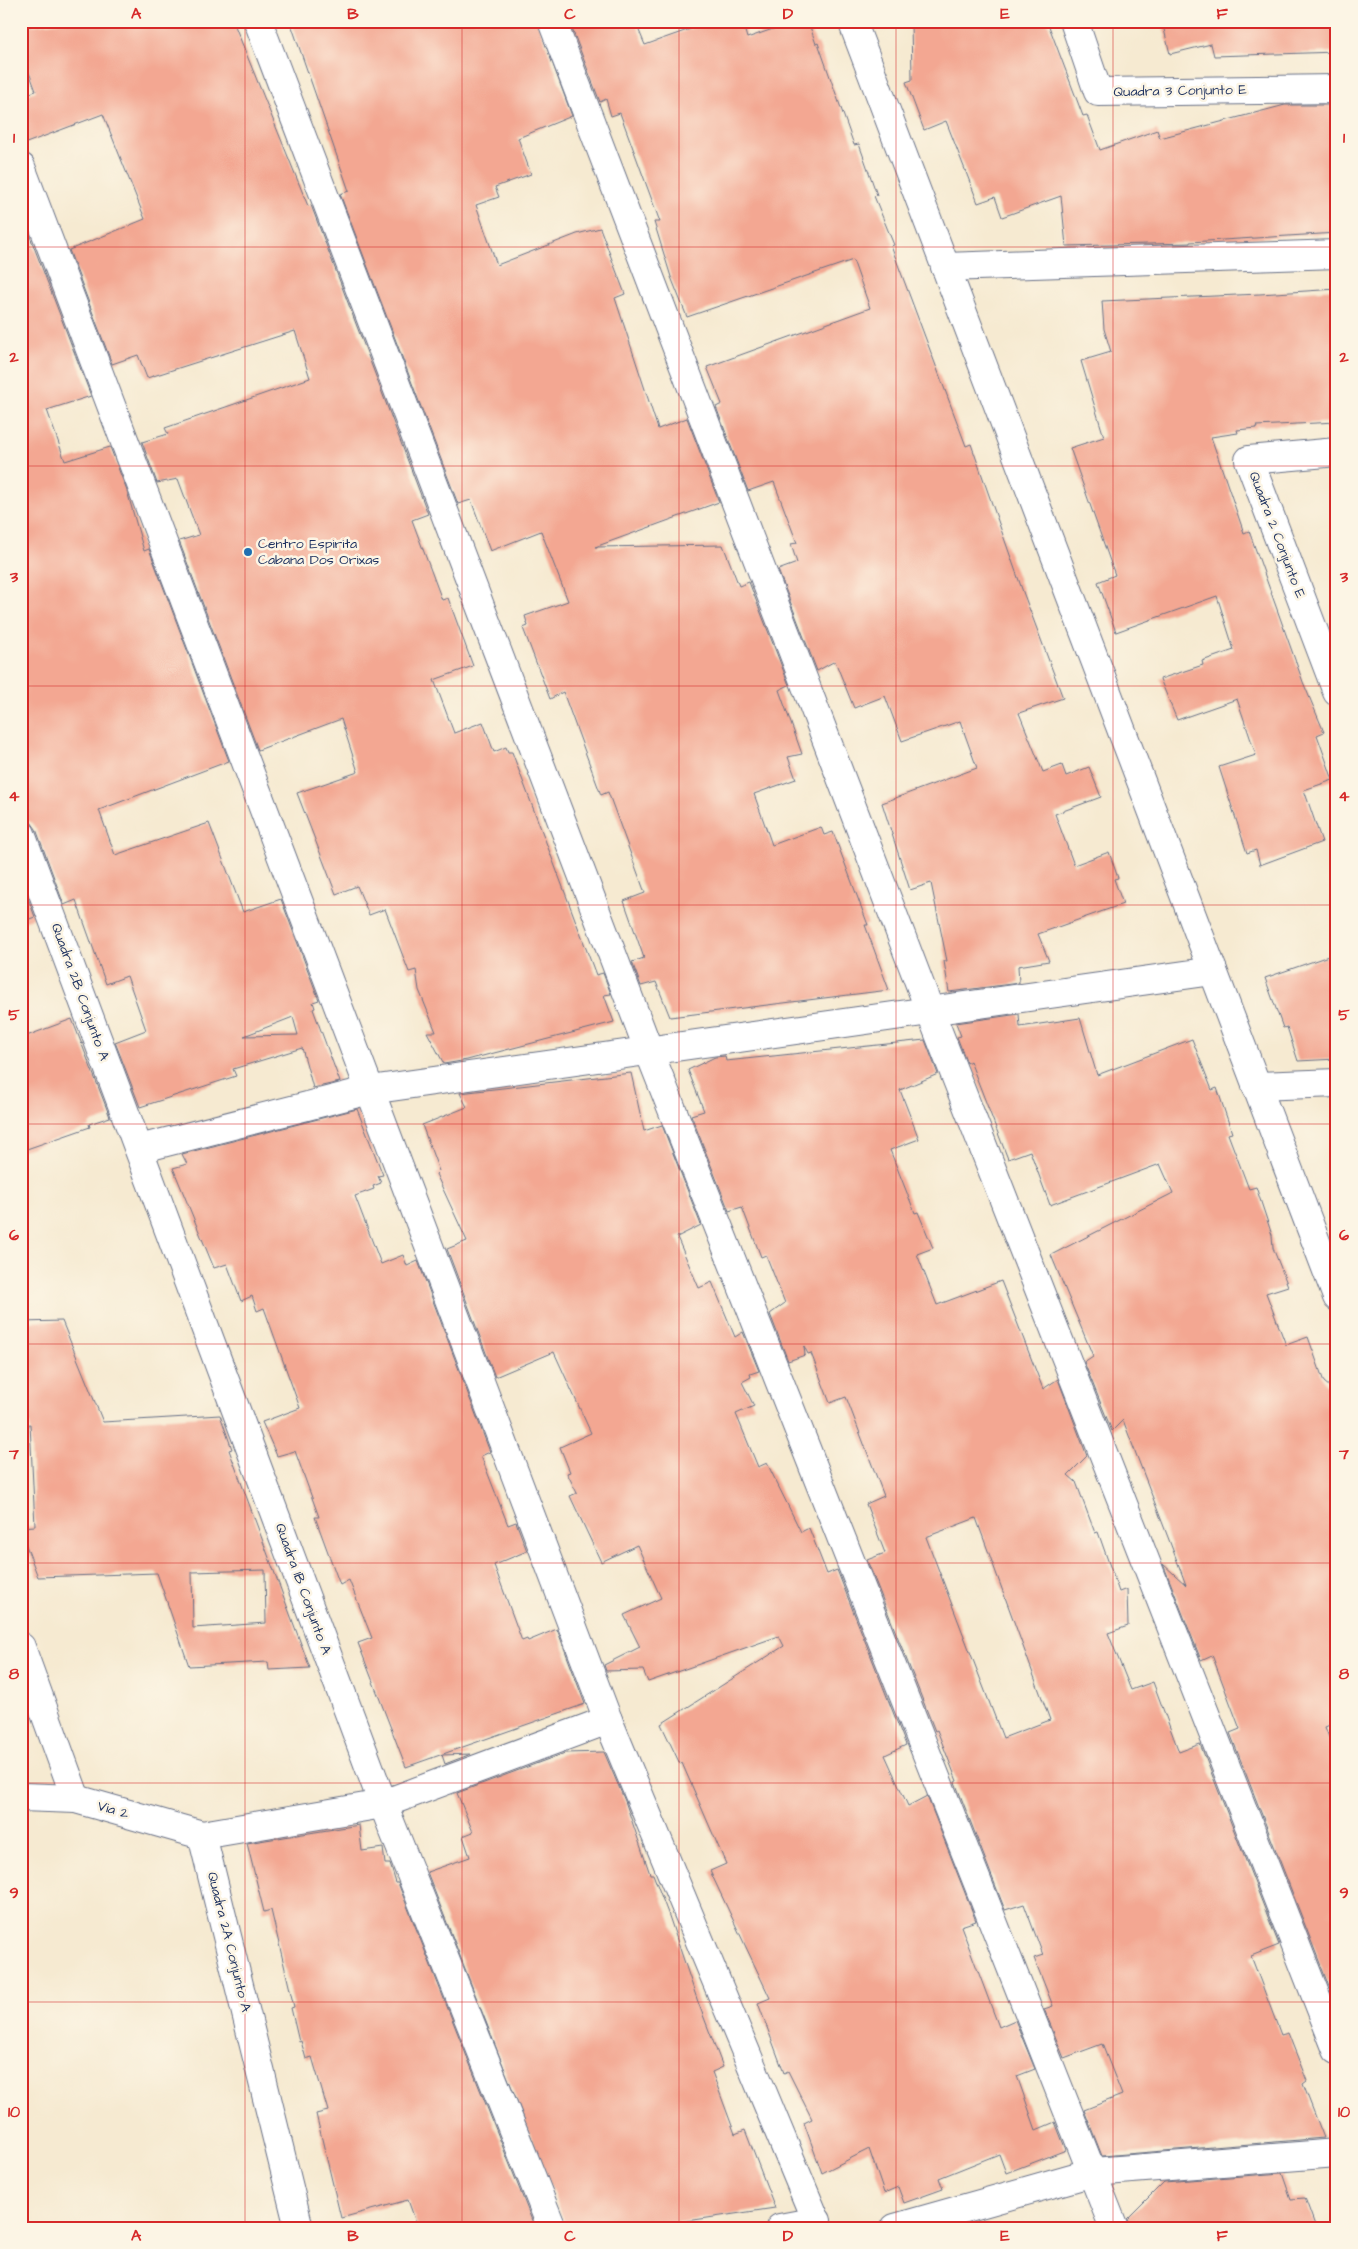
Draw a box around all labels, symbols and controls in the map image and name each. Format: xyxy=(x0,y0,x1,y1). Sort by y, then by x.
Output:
text: A xyxy=(131,3,142,25)
text: B xyxy=(347,3,359,25)
text: C xyxy=(564,3,576,25)
text: D xyxy=(783,3,794,25)
text: E xyxy=(1000,3,1010,25)
text: F xyxy=(1216,3,1228,25)
street label: Quadra 3 Conjunto E xyxy=(1113,80,1248,102)
text: 1 xyxy=(13,127,16,149)
text: 1 xyxy=(1343,127,1346,149)
text: 2 xyxy=(8,346,19,368)
text: 2 xyxy=(1338,346,1349,368)
street label: Quadra 2 Conjunto E xyxy=(1244,469,1311,602)
place label: Centro Espirita Cabana Dos Orixas xyxy=(258,534,379,570)
marker: Centro Espirita Cabana Dos Orixas xyxy=(242,546,254,558)
text: 3 xyxy=(9,566,19,588)
text: 3 xyxy=(1339,566,1349,588)
text: 4 xyxy=(9,785,20,807)
text: 4 xyxy=(1339,785,1350,807)
street label: Quadra 2B Conjunto A xyxy=(46,920,114,1064)
text: 5 xyxy=(8,1004,20,1026)
text: 5 xyxy=(1338,1004,1350,1026)
text: 6 xyxy=(9,1224,19,1246)
text: 6 xyxy=(1339,1224,1349,1246)
text: 7 xyxy=(8,1443,19,1465)
text: 7 xyxy=(1338,1443,1349,1465)
street label: Quadra 1B Conjunto A xyxy=(270,1520,336,1658)
text: 8 xyxy=(9,1663,20,1685)
text: 8 xyxy=(1339,1663,1350,1685)
street label: Via 2 xyxy=(95,1796,131,1824)
street label: Quadra 2A Conjunto A xyxy=(202,1870,256,2014)
text: 9 xyxy=(9,1882,19,1904)
text: 9 xyxy=(1339,1882,1349,1904)
text: 10 xyxy=(8,2101,20,2123)
text: 10 xyxy=(1338,2101,1350,2123)
text: A xyxy=(131,2225,142,2247)
text: B xyxy=(347,2225,359,2247)
text: C xyxy=(564,2225,576,2247)
text: D xyxy=(783,2225,794,2247)
text: E xyxy=(1000,2225,1010,2247)
text: F xyxy=(1216,2225,1228,2247)

